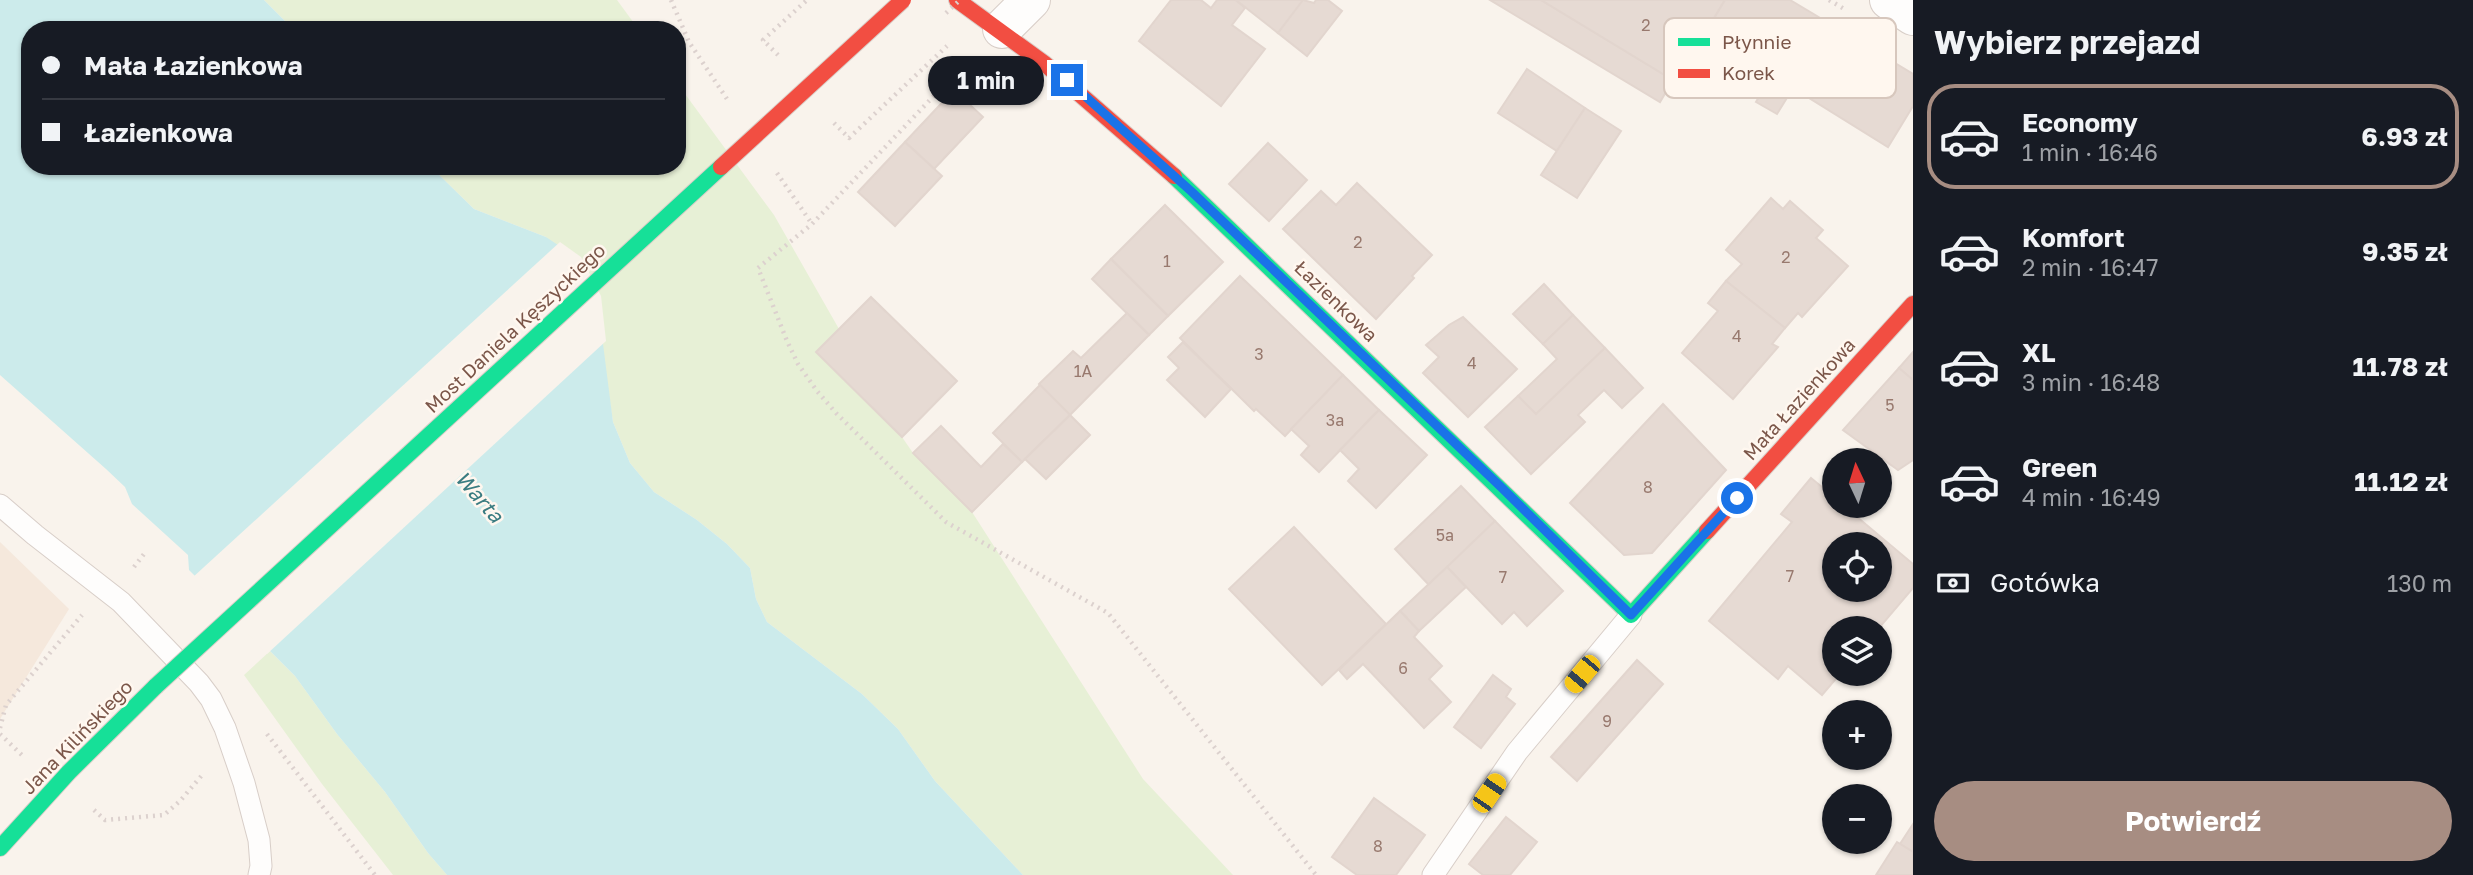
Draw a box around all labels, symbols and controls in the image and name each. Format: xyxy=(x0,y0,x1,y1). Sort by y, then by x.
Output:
house number: 2 xyxy=(1641,15,1651,35)
legend xyxy=(1664,18,1896,98)
text: Wybierz przejazd xyxy=(1934,23,2200,61)
text: Płynnie xyxy=(1722,30,1791,53)
text: Mała Łazienkowa xyxy=(84,50,303,81)
callout: 1 min xyxy=(927,56,1042,104)
text: Korek xyxy=(1722,61,1775,84)
route end xyxy=(1051,64,1083,96)
text: 1 min xyxy=(957,66,1015,94)
icon: car xyxy=(1938,105,2001,168)
text: Economy xyxy=(2022,107,2138,138)
text: Łazienkowa xyxy=(84,117,233,148)
text: 6.93 zł xyxy=(2361,121,2448,152)
text: 1 min · 16:46 xyxy=(2022,138,2158,166)
icon: car xyxy=(1938,220,2001,283)
text: Komfort xyxy=(2022,222,2125,253)
house number: 2 xyxy=(1353,232,1363,252)
text: 9.35 zł xyxy=(2362,236,2448,267)
street label: Most Daniela Kęszyckiego xyxy=(420,238,609,417)
house number: 2 xyxy=(1781,247,1791,267)
house number: 1 xyxy=(1163,251,1171,271)
text: 2 min · 16:47 xyxy=(2022,253,2158,281)
street label: Łazienkowa xyxy=(1290,255,1383,346)
house number: 4 xyxy=(1732,326,1742,346)
street label: Mała Łazienkowa xyxy=(1738,333,1859,464)
icon: car xyxy=(1938,335,2001,398)
text: XL xyxy=(2022,337,2056,368)
house number: 3 xyxy=(1254,344,1264,364)
text: 11.78 zł xyxy=(2353,351,2448,382)
house number: 4 xyxy=(1467,353,1477,373)
house number: 1A xyxy=(1074,361,1093,381)
text: 3 min · 16:48 xyxy=(2022,368,2160,396)
house number: 5 xyxy=(1885,395,1895,415)
house number: 3a xyxy=(1326,410,1344,430)
north arrow xyxy=(1822,448,1892,518)
map controls xyxy=(1822,448,1892,854)
icon: car xyxy=(1938,450,2001,513)
text: Green xyxy=(2022,452,2097,483)
water label: Warta xyxy=(450,465,510,528)
text: 11.12 zł xyxy=(2354,466,2448,497)
house number: 8 xyxy=(1643,477,1653,497)
route start xyxy=(1721,482,1753,514)
text: 4 min · 16:49 xyxy=(2022,483,2161,511)
house number: 5a xyxy=(1436,525,1454,545)
button: locate xyxy=(1822,532,1892,602)
icon: cash xyxy=(1934,564,1972,602)
house number: 7 xyxy=(1786,566,1794,586)
house number: 7 xyxy=(1499,567,1507,587)
text: Gotówka xyxy=(1990,567,2100,598)
text: 130 m xyxy=(2387,569,2452,597)
button: layers xyxy=(1822,616,1892,686)
car xyxy=(1561,651,1604,697)
house number: 6 xyxy=(1398,658,1408,678)
street label: Jana Kilińskiego xyxy=(16,675,137,798)
button: + xyxy=(1822,700,1892,770)
house number: 9 xyxy=(1602,711,1612,731)
car xyxy=(1469,770,1510,816)
button: Potwierdź xyxy=(1934,781,2452,861)
button: − xyxy=(1822,784,1892,854)
house number: 8 xyxy=(1373,836,1383,856)

